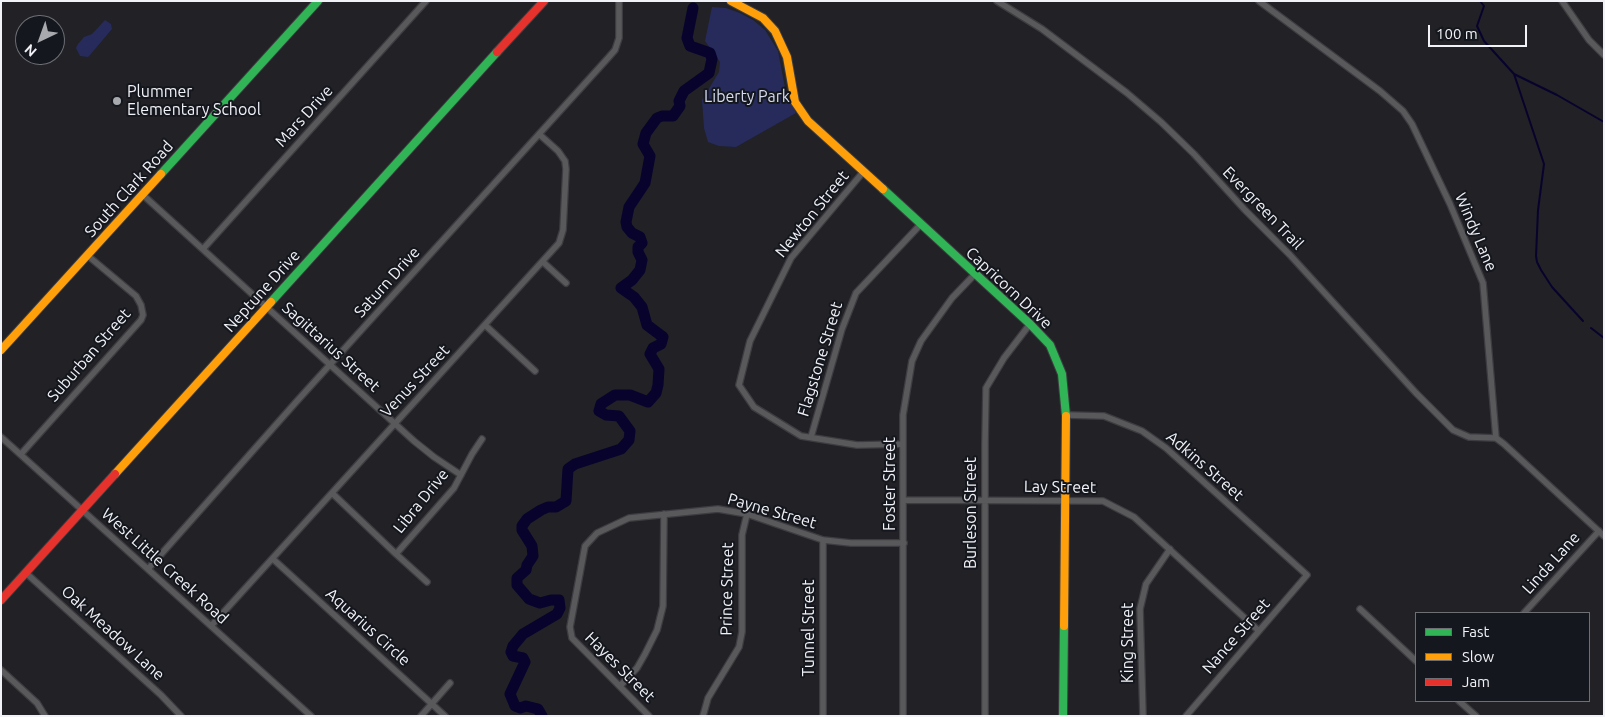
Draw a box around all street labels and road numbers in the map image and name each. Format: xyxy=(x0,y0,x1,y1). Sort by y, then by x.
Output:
street label: Mars Drive xyxy=(271,81,337,151)
street label: South Clark Road xyxy=(81,137,177,241)
street label: Evergreen Trail xyxy=(1219,163,1307,253)
street label: Newton Street xyxy=(771,167,853,261)
street label: Windy Lane xyxy=(1451,190,1501,274)
street label: Saturn Drive xyxy=(350,243,424,321)
street label: Capricorn Drive xyxy=(962,243,1056,333)
street label: Neptune Drive xyxy=(220,246,304,336)
street label: Sagittarius Street xyxy=(278,298,384,396)
street label: Flagstone Street xyxy=(793,299,847,419)
street label: Suburban Street xyxy=(43,305,135,405)
street label: Venus Street xyxy=(377,341,453,421)
street label: Adkins Street xyxy=(1162,427,1248,505)
street label: Foster Street xyxy=(880,437,900,531)
street label: Burleson Street xyxy=(961,457,981,569)
street label: Libra Drive xyxy=(389,465,453,537)
street label: Lay Street xyxy=(1024,477,1096,497)
street label: Payne Street xyxy=(725,489,819,533)
street label: West Little Creek Road xyxy=(98,504,232,628)
street label: Linda Lane xyxy=(1518,528,1584,598)
street label: Prince Street xyxy=(717,542,737,636)
street label: Tunnel Street xyxy=(799,579,819,677)
street label: Oak Meadow Lane xyxy=(57,582,169,684)
street label: Aquarius Circle xyxy=(322,584,414,670)
street label: Nance Street xyxy=(1198,594,1274,678)
street label: King Street xyxy=(1118,603,1138,683)
street label: Hayes Street xyxy=(581,628,659,706)

